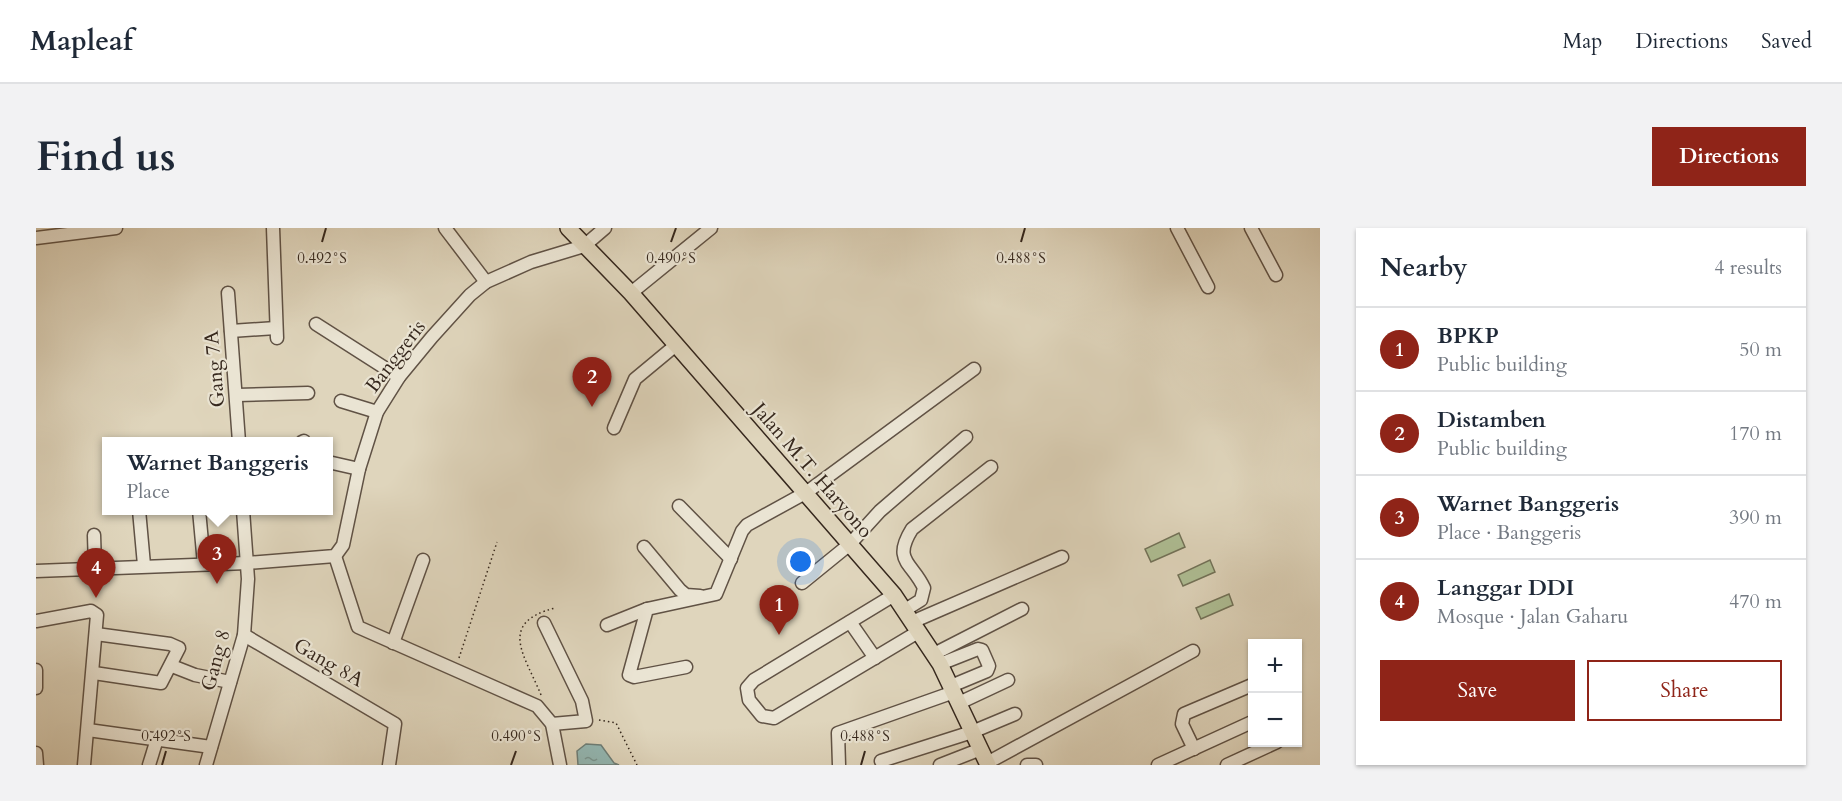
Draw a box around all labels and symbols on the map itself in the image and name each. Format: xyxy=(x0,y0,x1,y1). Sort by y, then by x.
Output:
text: 0.492°S xyxy=(297,248,347,268)
text: 0.490°S xyxy=(646,248,696,268)
text: 0.488°S xyxy=(996,248,1046,268)
street label: Banggeris xyxy=(359,314,432,398)
street label: Gang 7A xyxy=(198,329,231,408)
pin: 2 xyxy=(572,358,612,407)
street label: Jalan M.T. Haryono xyxy=(744,395,879,544)
pin: 3 xyxy=(198,534,237,584)
your location xyxy=(786,547,815,576)
pin: 4 xyxy=(76,548,116,598)
pin: 1 xyxy=(760,586,798,635)
street label: Gang 8 xyxy=(194,626,237,694)
street label: Gang 8A xyxy=(289,632,369,694)
text: 0.492°S xyxy=(141,726,191,746)
text: 0.490°S xyxy=(491,726,541,746)
text: 0.488°S xyxy=(840,726,890,746)

